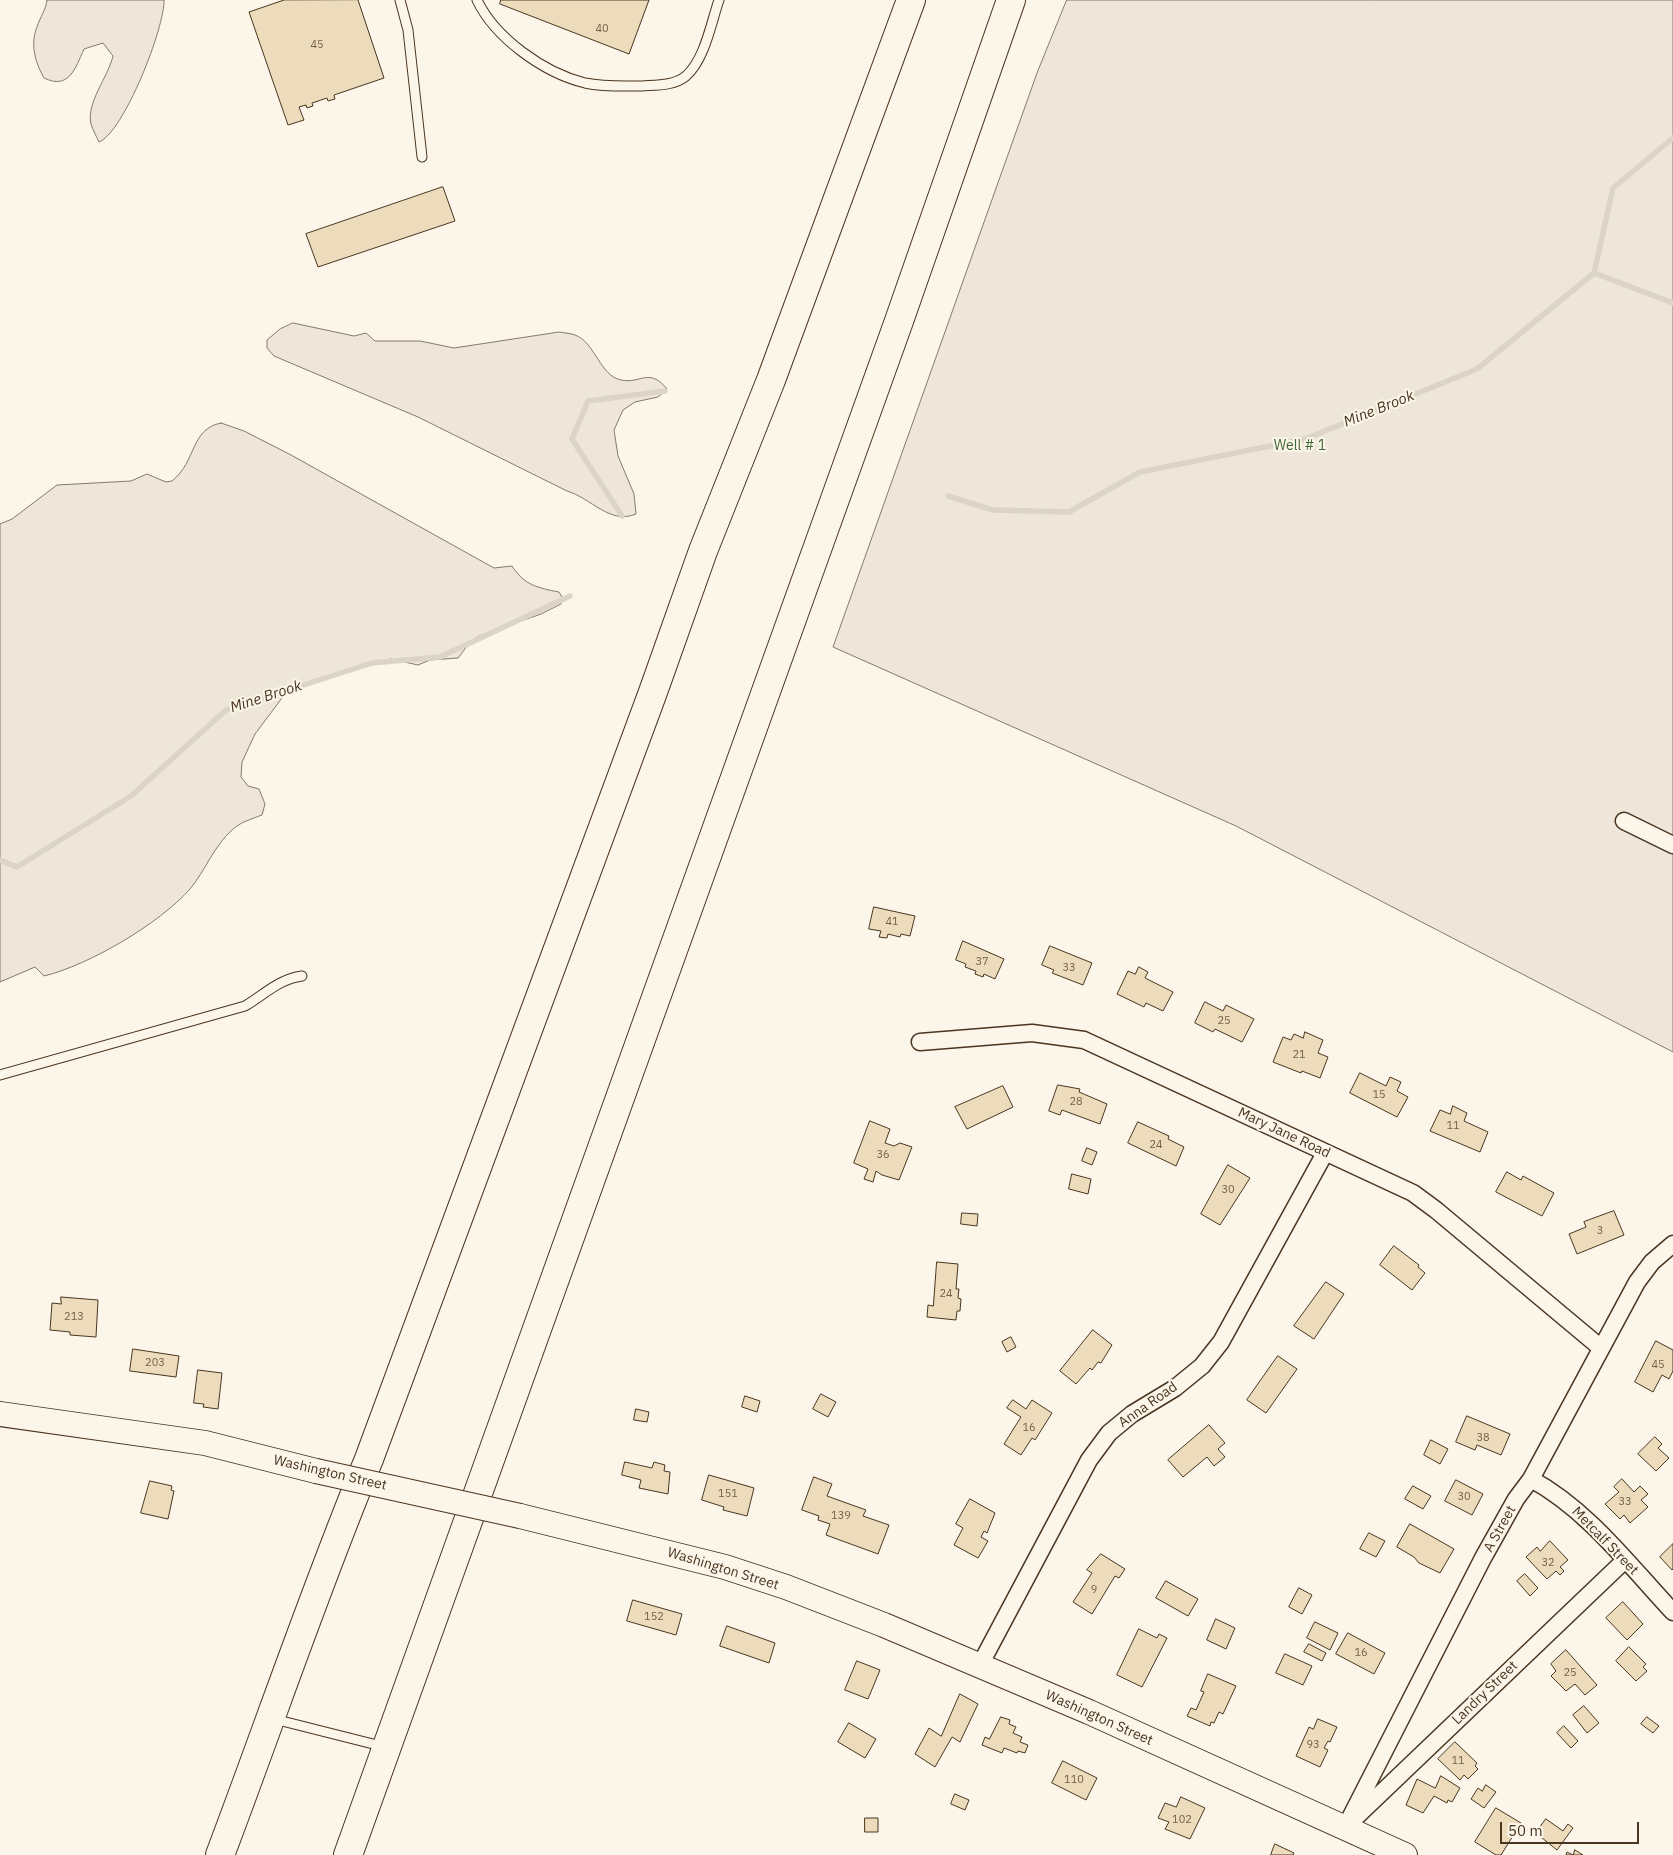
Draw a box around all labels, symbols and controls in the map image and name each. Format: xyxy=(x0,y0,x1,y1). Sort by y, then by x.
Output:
house number: 40 xyxy=(595,22,609,36)
house number: 45 xyxy=(310,38,324,52)
water label: Mine Brook xyxy=(1341,387,1417,431)
park label: Well # 1 xyxy=(1274,438,1326,454)
water label: Mine Brook xyxy=(228,677,304,717)
house number: 41 xyxy=(885,915,899,929)
house number: 37 xyxy=(975,955,989,969)
house number: 33 xyxy=(1062,961,1076,975)
house number: 25 xyxy=(1217,1014,1231,1028)
house number: 21 xyxy=(1292,1048,1306,1062)
house number: 15 xyxy=(1372,1088,1386,1102)
house number: 28 xyxy=(1069,1095,1083,1109)
street label: Mary Jane Road xyxy=(1235,1104,1333,1162)
house number: 11 xyxy=(1446,1119,1460,1133)
house number: 24 xyxy=(1149,1138,1163,1152)
house number: 36 xyxy=(876,1148,890,1162)
house number: 30 xyxy=(1221,1183,1235,1197)
house number: 3 xyxy=(1597,1224,1603,1238)
house number: 24 xyxy=(939,1287,953,1301)
house number: 213 xyxy=(64,1310,84,1324)
house number: 203 xyxy=(145,1356,165,1370)
house number: 45 xyxy=(1651,1358,1665,1372)
street label: Anna Road xyxy=(1115,1379,1181,1431)
house number: 16 xyxy=(1022,1421,1036,1435)
house number: 38 xyxy=(1476,1431,1490,1445)
street label: Washington Street xyxy=(272,1452,388,1494)
house number: 151 xyxy=(718,1487,738,1501)
house number: 30 xyxy=(1457,1490,1471,1504)
house number: 33 xyxy=(1618,1495,1632,1509)
street label: A Street xyxy=(1480,1503,1520,1555)
street label: Metcalf Street xyxy=(1568,1503,1642,1579)
house number: 139 xyxy=(831,1509,851,1523)
street label: Washington Street xyxy=(665,1544,781,1594)
house number: 32 xyxy=(1541,1556,1555,1570)
house number: 9 xyxy=(1091,1583,1097,1597)
house number: 152 xyxy=(644,1610,664,1624)
house number: 16 xyxy=(1354,1646,1368,1660)
street label: Landry Street xyxy=(1449,1658,1521,1728)
house number: 25 xyxy=(1563,1666,1577,1680)
street label: Washington Street xyxy=(1043,1687,1155,1749)
house number: 93 xyxy=(1306,1738,1320,1752)
house number: 11 xyxy=(1451,1754,1465,1768)
house number: 110 xyxy=(1064,1773,1084,1787)
scale bar xyxy=(1503,1812,1642,1844)
house number: 102 xyxy=(1172,1813,1192,1827)
text: 50 m xyxy=(1508,1821,1543,1840)

